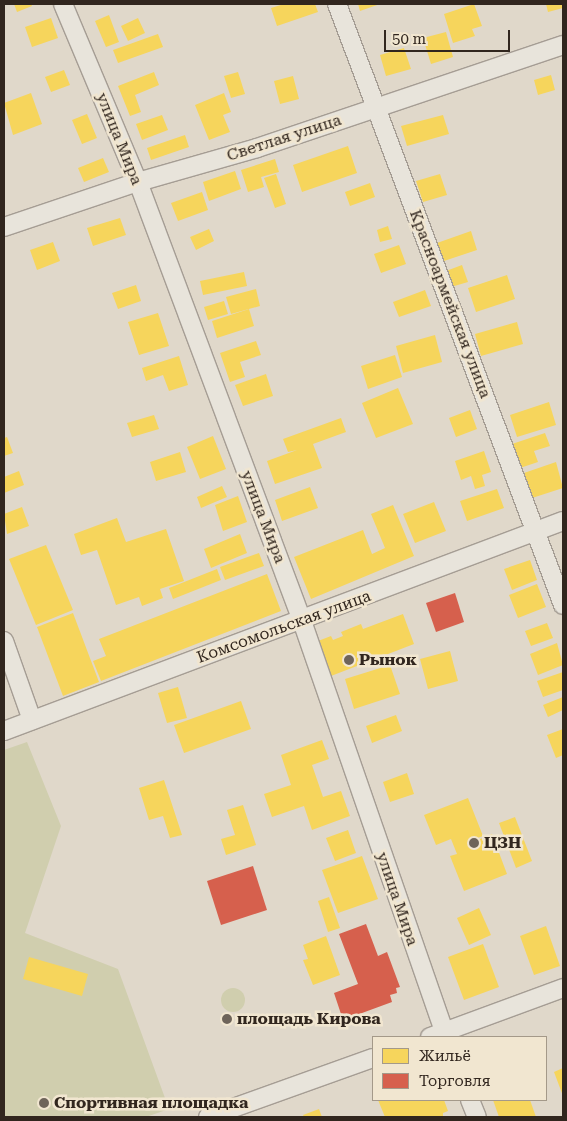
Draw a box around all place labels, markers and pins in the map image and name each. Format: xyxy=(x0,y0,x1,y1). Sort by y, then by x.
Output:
place label: Рынок xyxy=(359,650,417,670)
marker: Рынок xyxy=(343,654,355,666)
place label: ЦЗН xyxy=(484,833,521,853)
marker: ЦЗН xyxy=(468,837,480,849)
place label: площадь Кирова xyxy=(237,1009,381,1029)
marker: площадь Кирова xyxy=(221,1013,233,1025)
place label: Cпортивная площадка xyxy=(54,1093,248,1113)
marker: Cпортивная площадка xyxy=(38,1097,50,1109)

